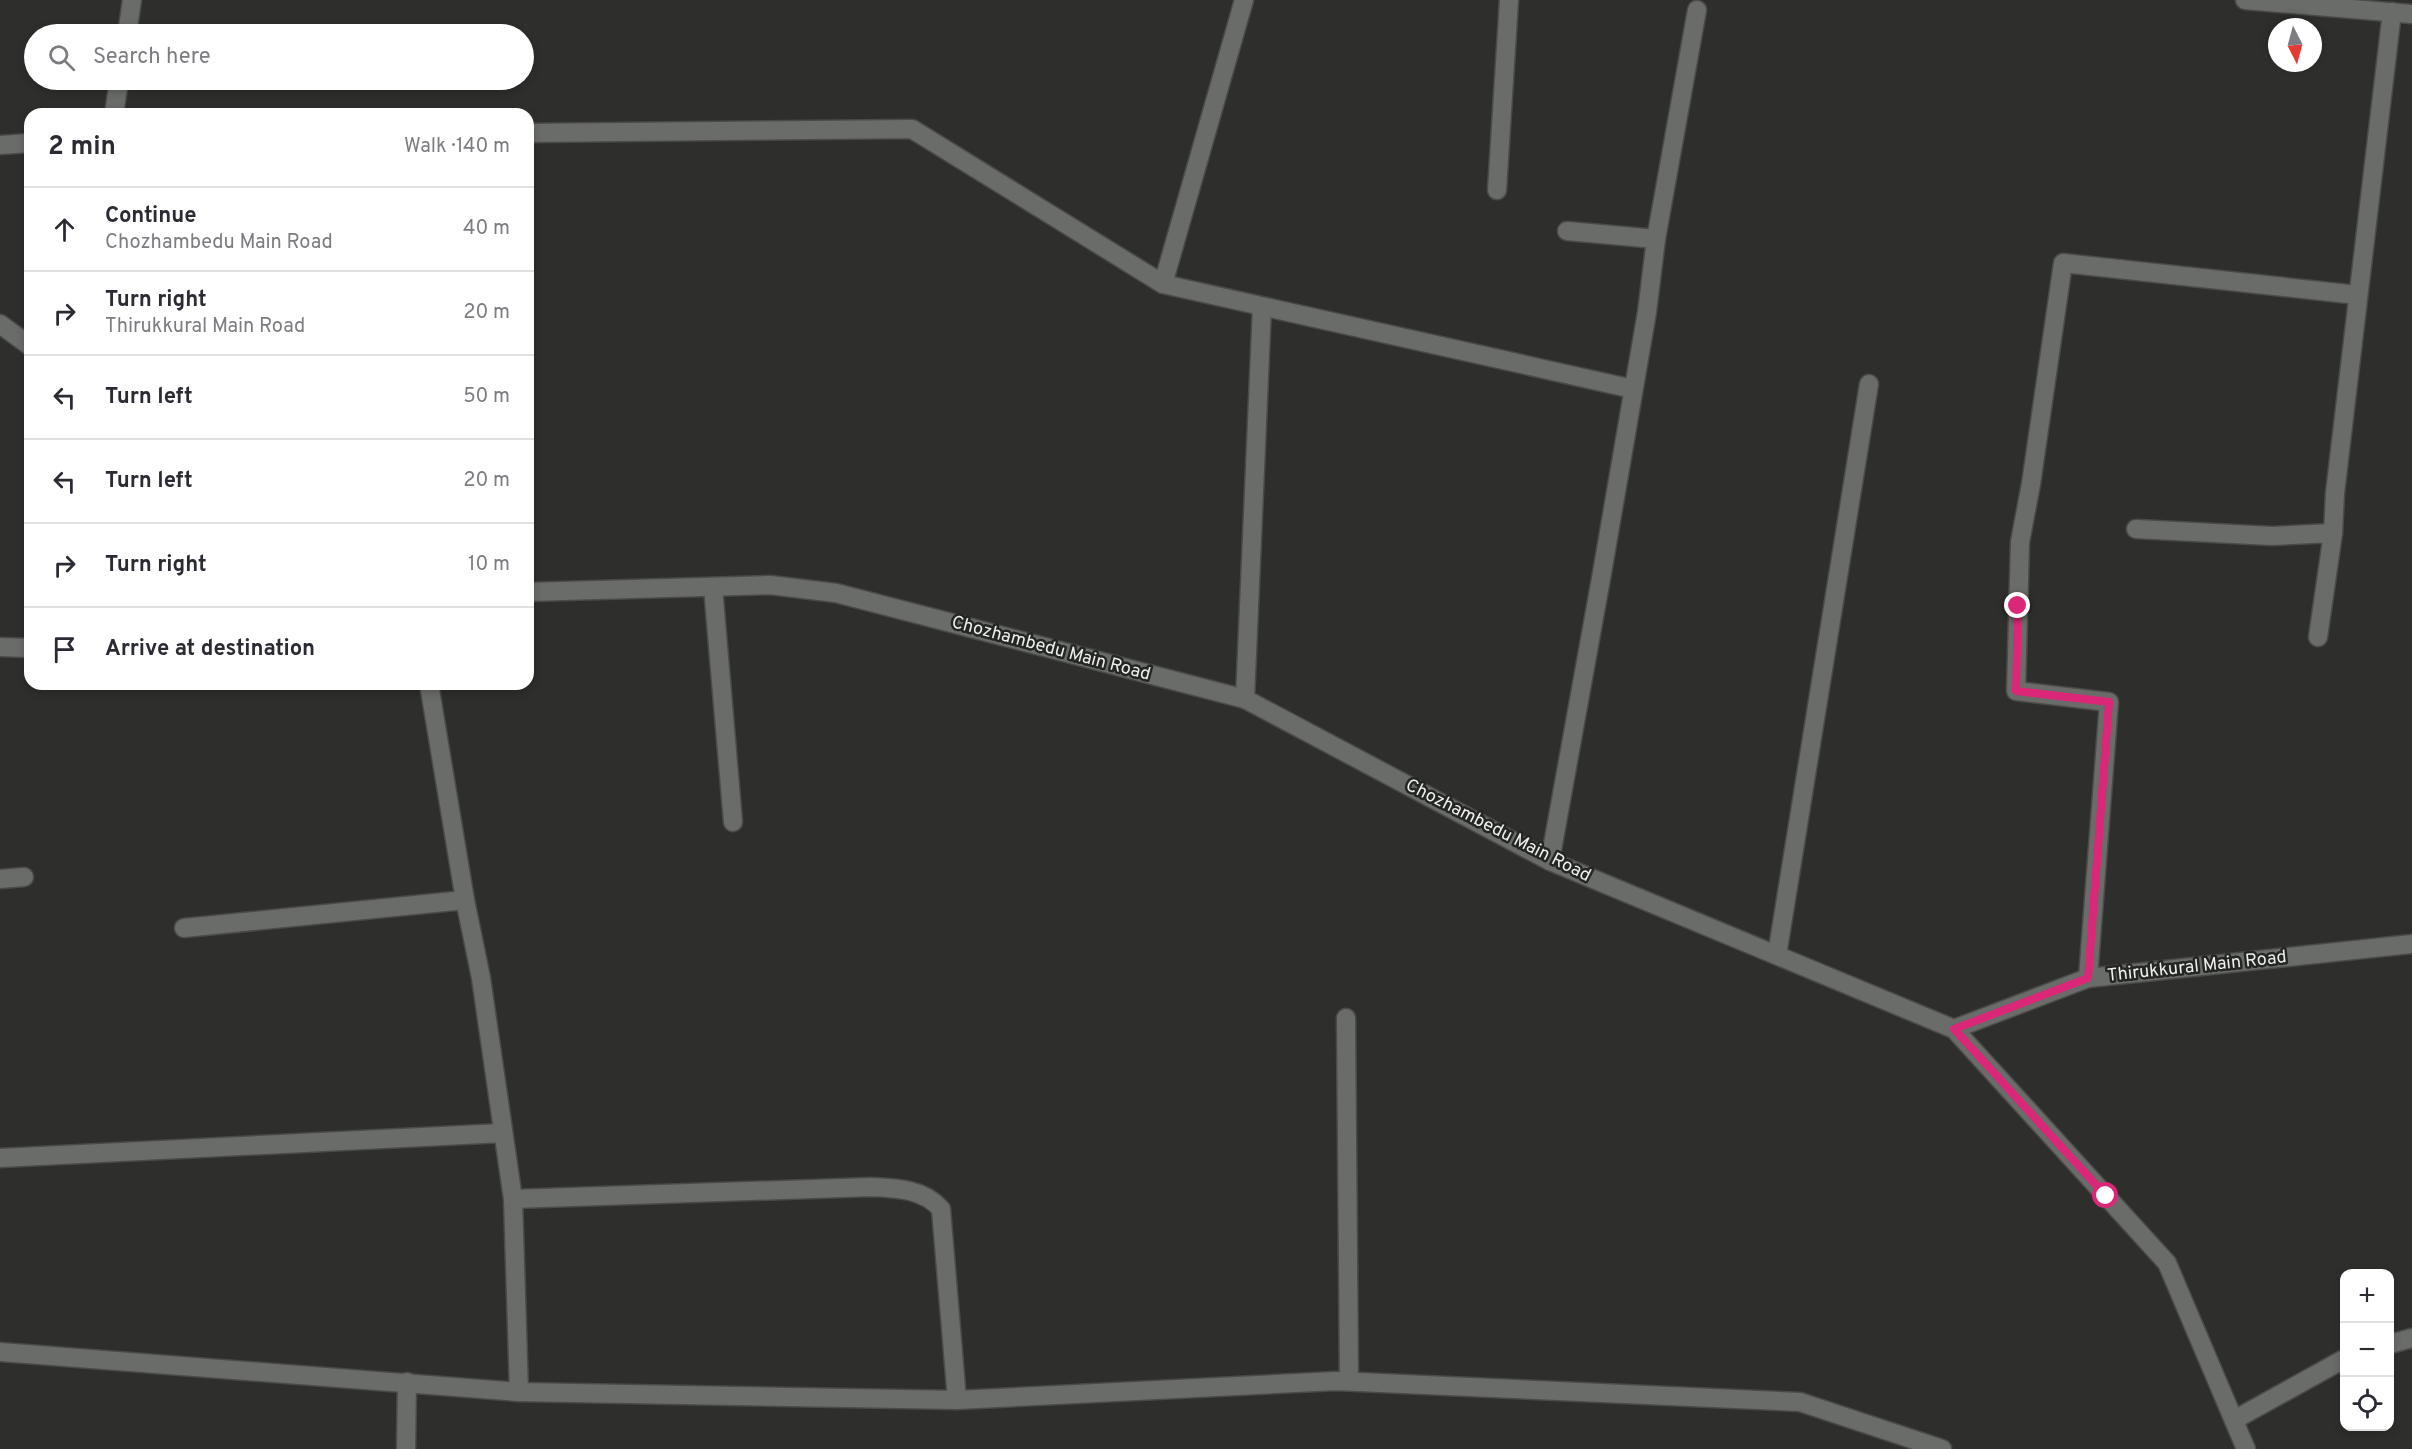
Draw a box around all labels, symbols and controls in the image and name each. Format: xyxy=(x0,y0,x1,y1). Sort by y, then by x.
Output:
north arrow xyxy=(2268,18,2322,72)
search box xyxy=(24,24,534,90)
icon: search xyxy=(45,41,78,74)
text: Search here xyxy=(93,44,211,71)
text: 2 min xyxy=(48,131,116,164)
text: Walk · 140 m xyxy=(404,134,510,160)
text: Continue xyxy=(105,203,196,230)
icon: ahead xyxy=(48,213,81,246)
text: 40 m xyxy=(463,216,510,242)
text: Chozhambedu Main Road xyxy=(105,230,333,256)
text: Turn right xyxy=(105,287,207,314)
icon: right xyxy=(48,297,81,330)
text: 20 m xyxy=(463,300,510,326)
text: Thirukkural Main Road xyxy=(105,314,305,340)
icon: left xyxy=(48,381,81,414)
text: Turn left xyxy=(105,384,193,411)
text: 50 m xyxy=(463,384,510,410)
icon: left xyxy=(48,465,81,498)
text: Turn left xyxy=(105,468,193,495)
text: 20 m xyxy=(463,468,510,494)
icon: right xyxy=(48,549,81,582)
text: Turn right xyxy=(105,552,207,579)
text: 10 m xyxy=(468,552,510,578)
route end xyxy=(2004,592,2030,618)
street label: Chozhambedu Main Road xyxy=(949,611,1153,687)
icon: arrive xyxy=(48,633,81,666)
text: Arrive at destination xyxy=(105,636,315,663)
street label: Chozhambedu Main Road xyxy=(1401,774,1595,888)
street label: Thirukkural Main Road xyxy=(2106,946,2288,988)
route start xyxy=(2092,1182,2118,1208)
map controls xyxy=(2340,1269,2394,1431)
button: + xyxy=(2340,1269,2394,1323)
button: − xyxy=(2340,1323,2394,1377)
button: locate xyxy=(2340,1377,2394,1431)

